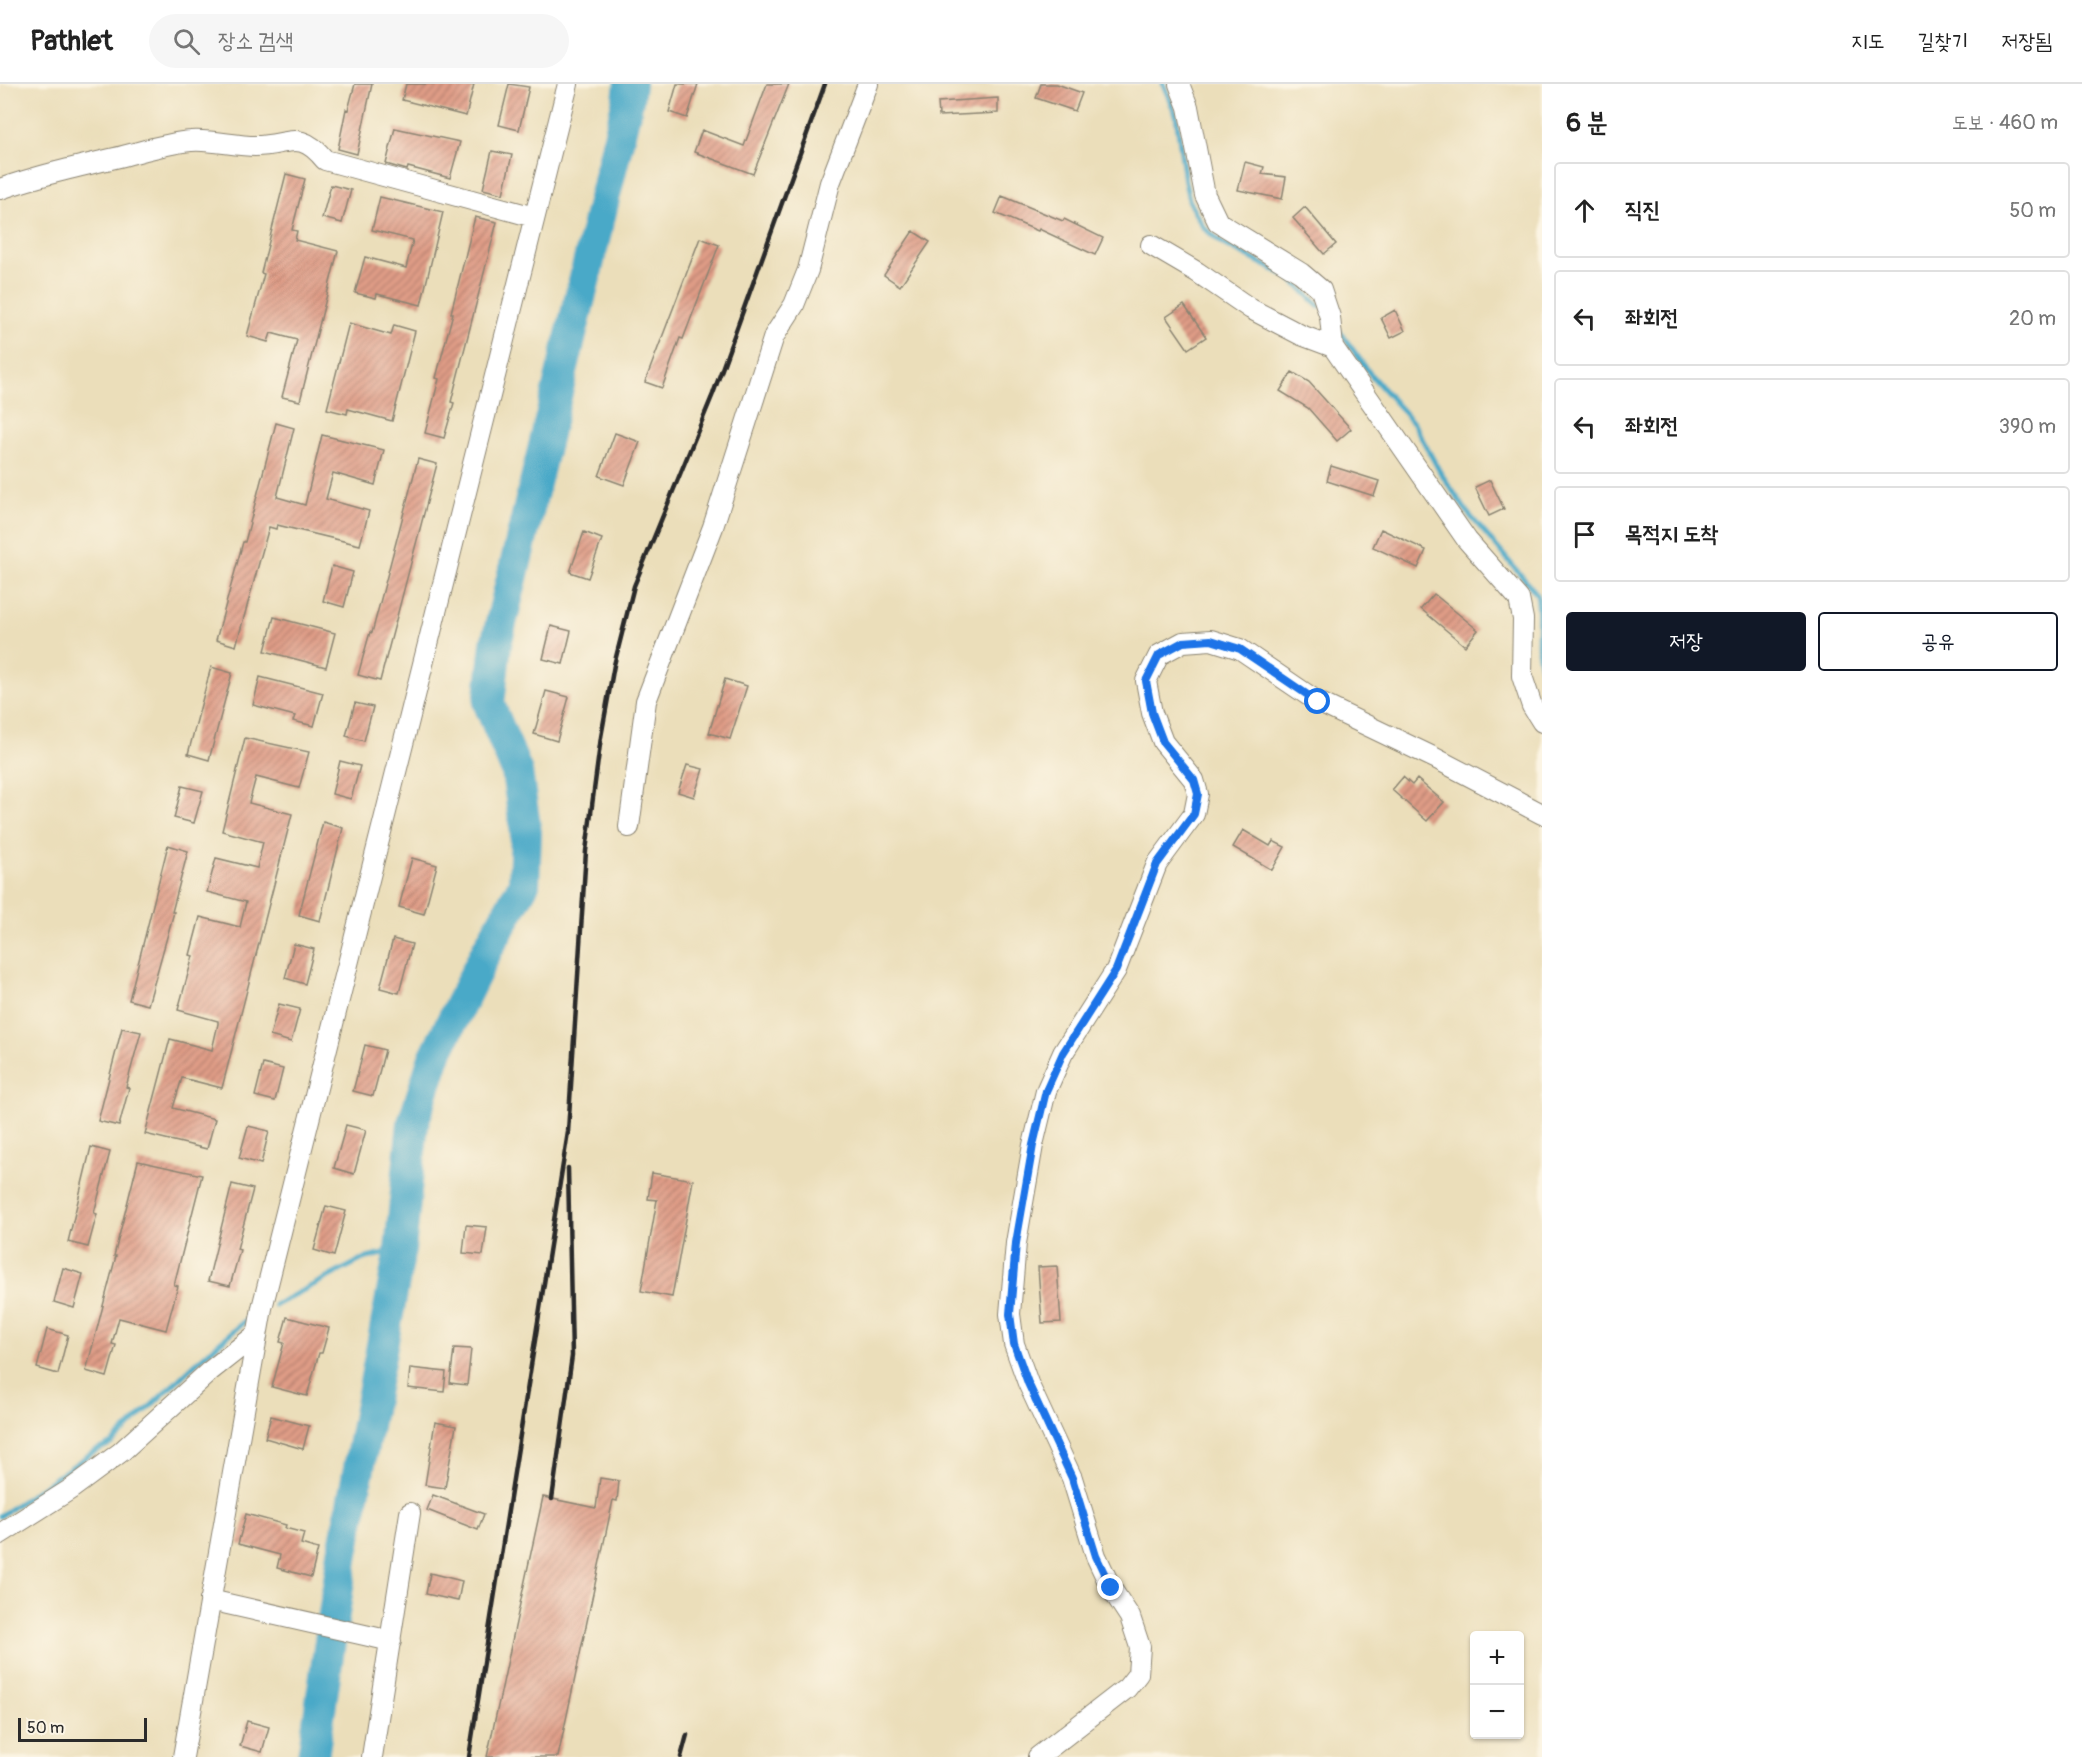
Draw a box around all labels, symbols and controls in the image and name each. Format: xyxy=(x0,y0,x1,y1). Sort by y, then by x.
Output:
search box xyxy=(149,14,569,68)
text: Pathlet xyxy=(30,24,113,59)
icon: search xyxy=(170,25,203,58)
text: 장소 검색 xyxy=(218,27,293,55)
text: 지도 xyxy=(1851,28,1885,55)
text: 길찾기 xyxy=(1918,28,1968,55)
text: 저장됨 xyxy=(2001,28,2052,55)
text: 6 분 xyxy=(1566,107,1608,139)
text: 도보 · 460 m xyxy=(1952,110,2058,135)
icon: ahead xyxy=(1568,194,1601,227)
text: 직진 xyxy=(1625,196,1660,224)
text: 50 m xyxy=(2009,198,2056,223)
icon: left xyxy=(1568,302,1601,335)
text: 좌회전 xyxy=(1625,304,1678,332)
text: 20 m xyxy=(2009,306,2056,331)
icon: left xyxy=(1568,410,1601,443)
text: 좌회전 xyxy=(1625,412,1678,440)
text: 390 m xyxy=(1999,414,2056,439)
icon: arrive xyxy=(1568,518,1601,551)
text: 목적지 도착 xyxy=(1625,520,1718,548)
button: 저장 xyxy=(1566,612,1806,671)
button: 공유 xyxy=(1818,612,2058,671)
route start xyxy=(1304,688,1330,714)
route end xyxy=(1097,1574,1123,1600)
map controls xyxy=(1470,1631,1524,1739)
button: + xyxy=(1470,1631,1524,1685)
button: − xyxy=(1470,1685,1524,1739)
scale bar xyxy=(18,1715,147,1742)
text: 50 m xyxy=(27,1718,64,1738)

